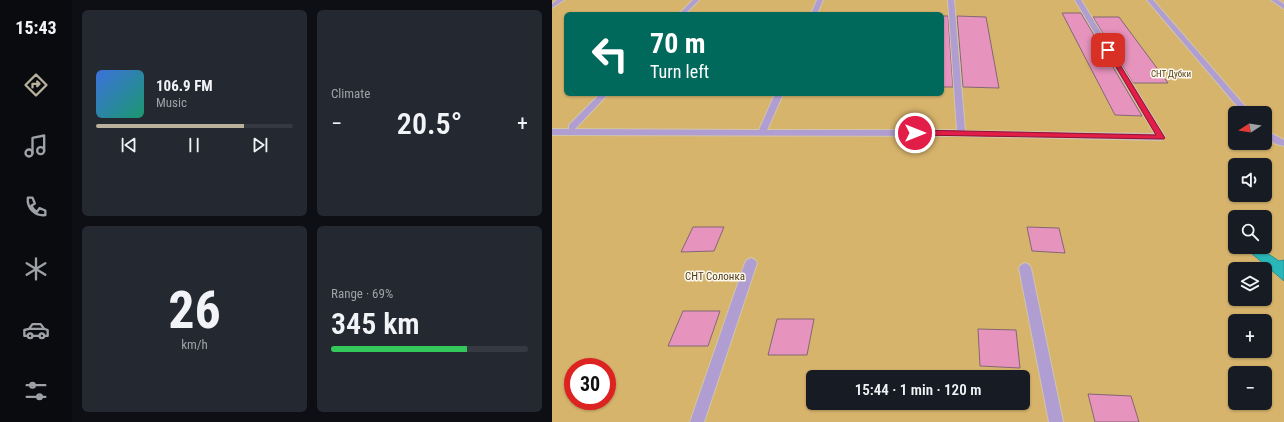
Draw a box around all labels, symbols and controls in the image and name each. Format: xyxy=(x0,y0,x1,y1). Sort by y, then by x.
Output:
text: 15:43 xyxy=(15,17,57,38)
text: 70 m xyxy=(650,27,706,60)
icon: left xyxy=(584,28,636,80)
pin xyxy=(1091,33,1125,67)
icon: arrive xyxy=(1097,39,1119,61)
text: Turn left xyxy=(650,61,709,82)
park label: СНТ Дубки xyxy=(1151,69,1191,79)
icon: directions xyxy=(22,71,50,99)
text: 106.9 FM xyxy=(156,77,213,95)
text: Climate xyxy=(331,86,370,101)
text: Music xyxy=(156,95,187,110)
text: 20.5° xyxy=(397,106,462,141)
north arrow xyxy=(1228,106,1272,150)
map controls xyxy=(1228,106,1272,410)
text: − xyxy=(331,111,342,136)
text: + xyxy=(517,111,528,136)
position arrow xyxy=(894,112,936,154)
icon: music xyxy=(22,132,50,160)
icon: previous xyxy=(118,134,140,156)
icon: pause xyxy=(183,134,205,156)
icon: next xyxy=(249,134,271,156)
button: sound xyxy=(1228,158,1272,202)
icon: phone xyxy=(22,193,50,221)
button: search xyxy=(1228,210,1272,254)
icon: climate xyxy=(22,255,50,283)
button: layers xyxy=(1228,262,1272,306)
park label: СНТ Солонка xyxy=(685,270,745,283)
text: 26 xyxy=(168,280,221,341)
text: Range · 69% xyxy=(331,286,393,301)
text: 345 km xyxy=(331,306,420,341)
button: + xyxy=(1228,314,1272,358)
icon: car xyxy=(22,316,50,344)
text: km/h xyxy=(181,337,208,352)
speed limit sign: 30 xyxy=(564,358,616,410)
button: − xyxy=(1228,366,1272,410)
icon: filters xyxy=(22,377,50,405)
text: 15:44 · 1 min · 120 m xyxy=(855,381,981,399)

